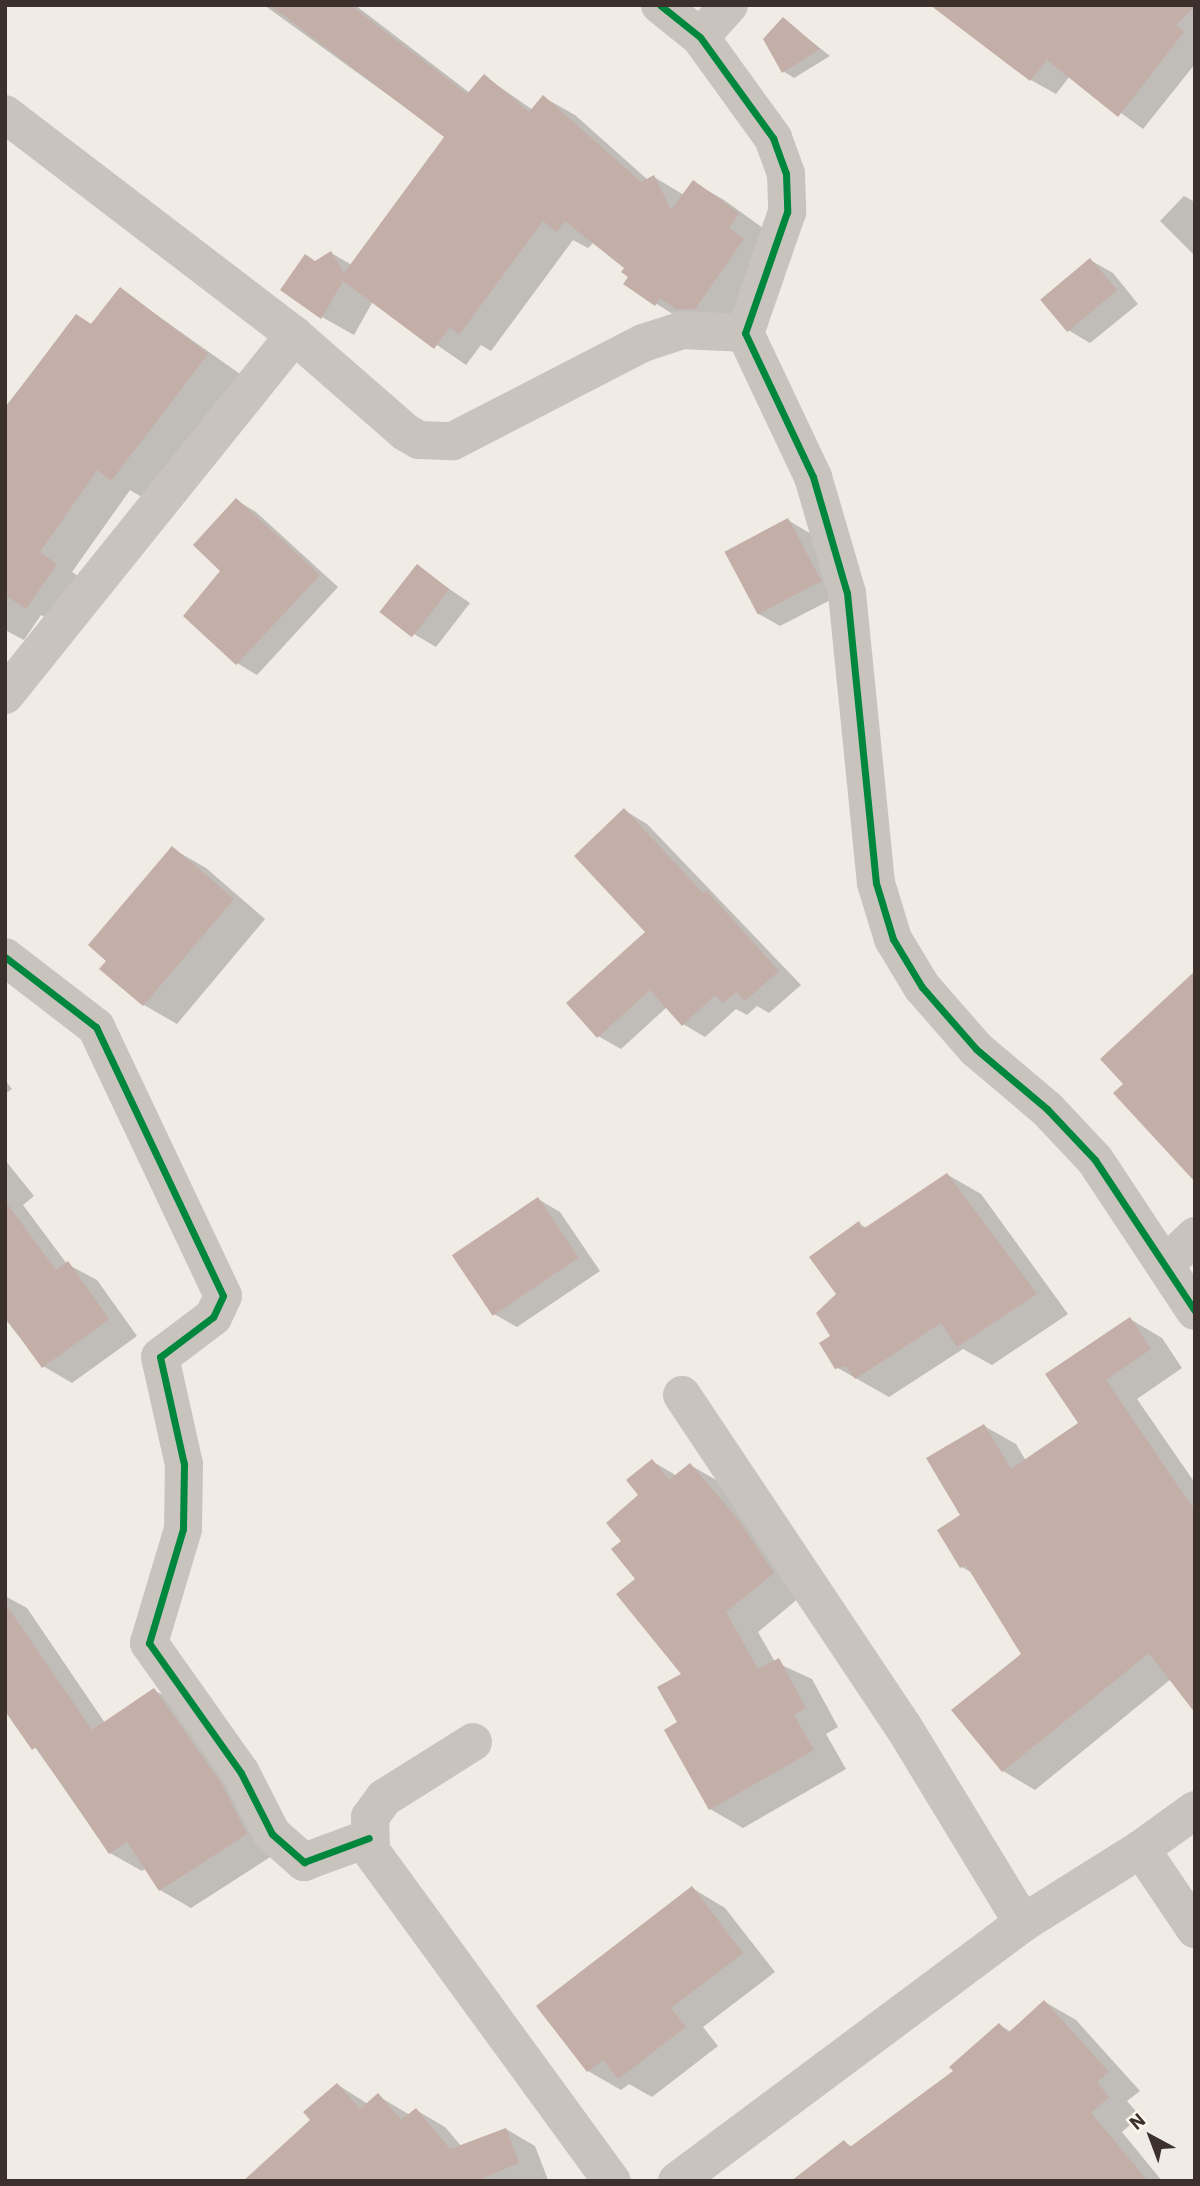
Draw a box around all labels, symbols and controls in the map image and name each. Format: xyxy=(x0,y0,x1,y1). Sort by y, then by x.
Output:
north arrow xyxy=(1116,2102,1186,2172)
text: N xyxy=(1124,2108,1150,2135)

